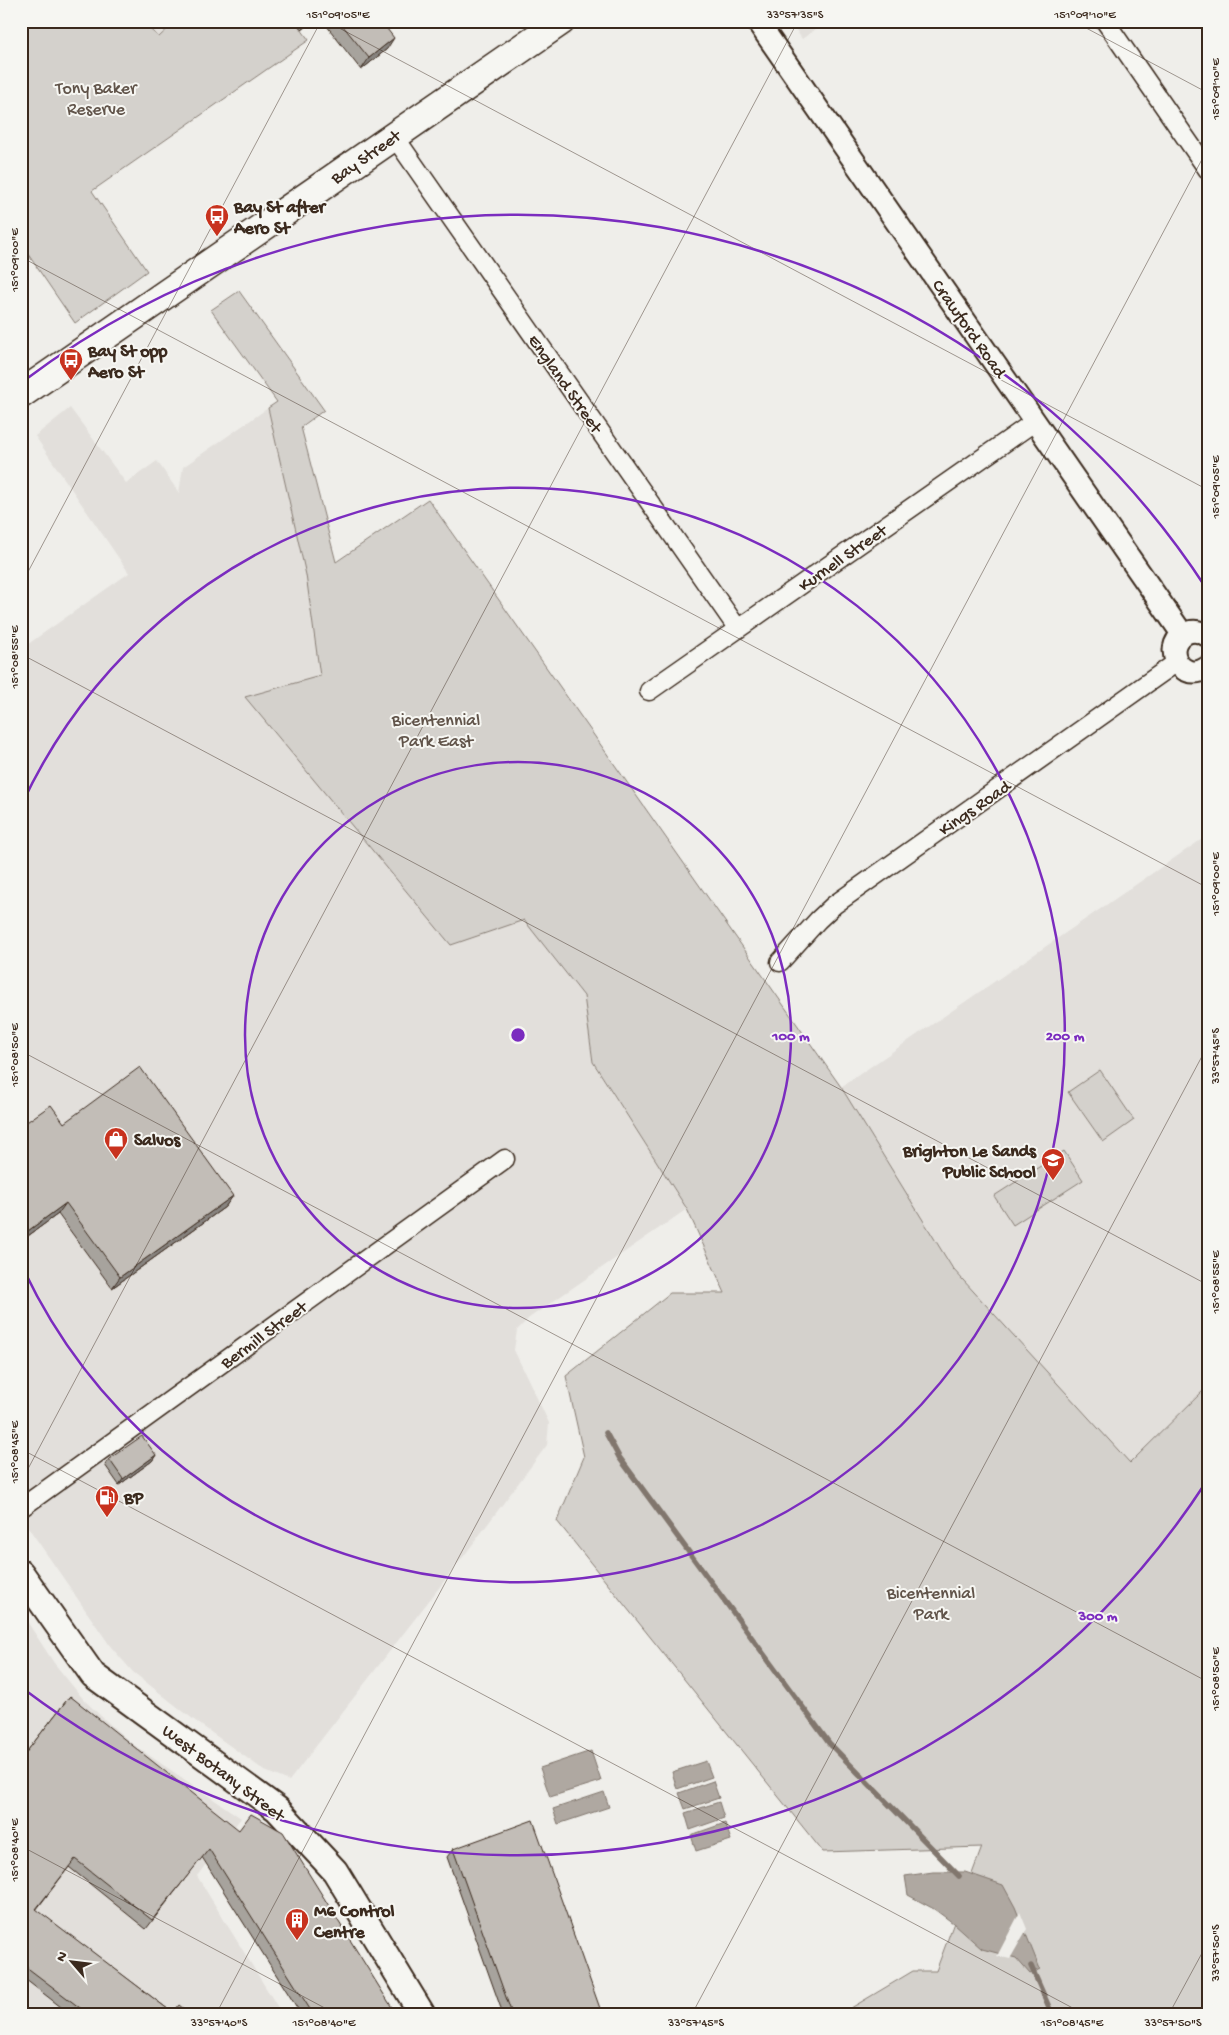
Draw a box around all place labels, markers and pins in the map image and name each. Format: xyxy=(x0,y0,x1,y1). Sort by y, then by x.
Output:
place label: Bay St after Aero St xyxy=(233,198,327,240)
bus stop icon: Bay St after Aero St xyxy=(204,203,230,237)
place label: Bay St opp Aero St xyxy=(87,342,167,384)
bus stop icon: Bay St opp Aero St xyxy=(58,347,84,381)
centre of rings xyxy=(509,1026,527,1044)
shop icon: Salvos xyxy=(103,1126,129,1160)
place label: Salvos xyxy=(134,1131,182,1152)
place label: Brighton Le Sands Public School xyxy=(902,1142,1037,1184)
school or university icon: Brighton Le Sands Public School xyxy=(1040,1147,1066,1181)
fuel station icon: BP xyxy=(94,1484,120,1518)
place label: BP xyxy=(123,1489,144,1510)
place label: M6 Control Centre xyxy=(313,1902,395,1944)
building icon: M6 Control Centre xyxy=(284,1907,310,1941)

